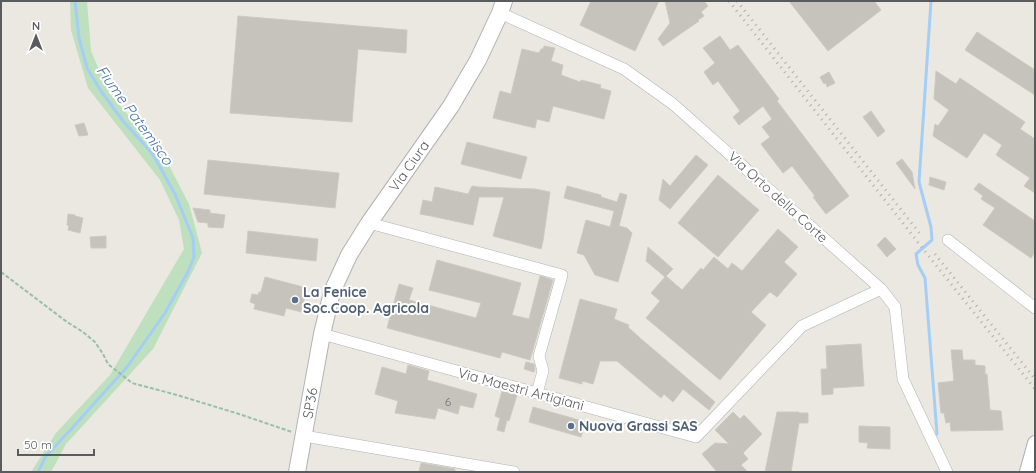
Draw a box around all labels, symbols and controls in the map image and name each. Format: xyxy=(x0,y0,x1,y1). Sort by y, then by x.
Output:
north arrow xyxy=(16,16,56,56)
text: N xyxy=(32,19,40,33)
water label: Fiume Patemisco xyxy=(92,61,178,169)
street label: Via Ciura xyxy=(385,137,433,195)
street label: Via Orto della Corte xyxy=(724,147,832,247)
place label: La Fenice Soc.Coop. Agricola xyxy=(303,283,429,317)
marker: La Fenice Soc.Coop. Agricola xyxy=(290,295,300,305)
street label: Via Maestri Artigiani xyxy=(456,364,586,414)
street label: SP36 xyxy=(298,386,322,420)
house number: 6 xyxy=(445,394,452,409)
place label: Nuova Grassi SAS xyxy=(579,417,698,435)
marker: Nuova Grassi SAS xyxy=(566,421,576,431)
scale bar xyxy=(18,431,94,457)
text: 50 m xyxy=(24,437,52,452)

